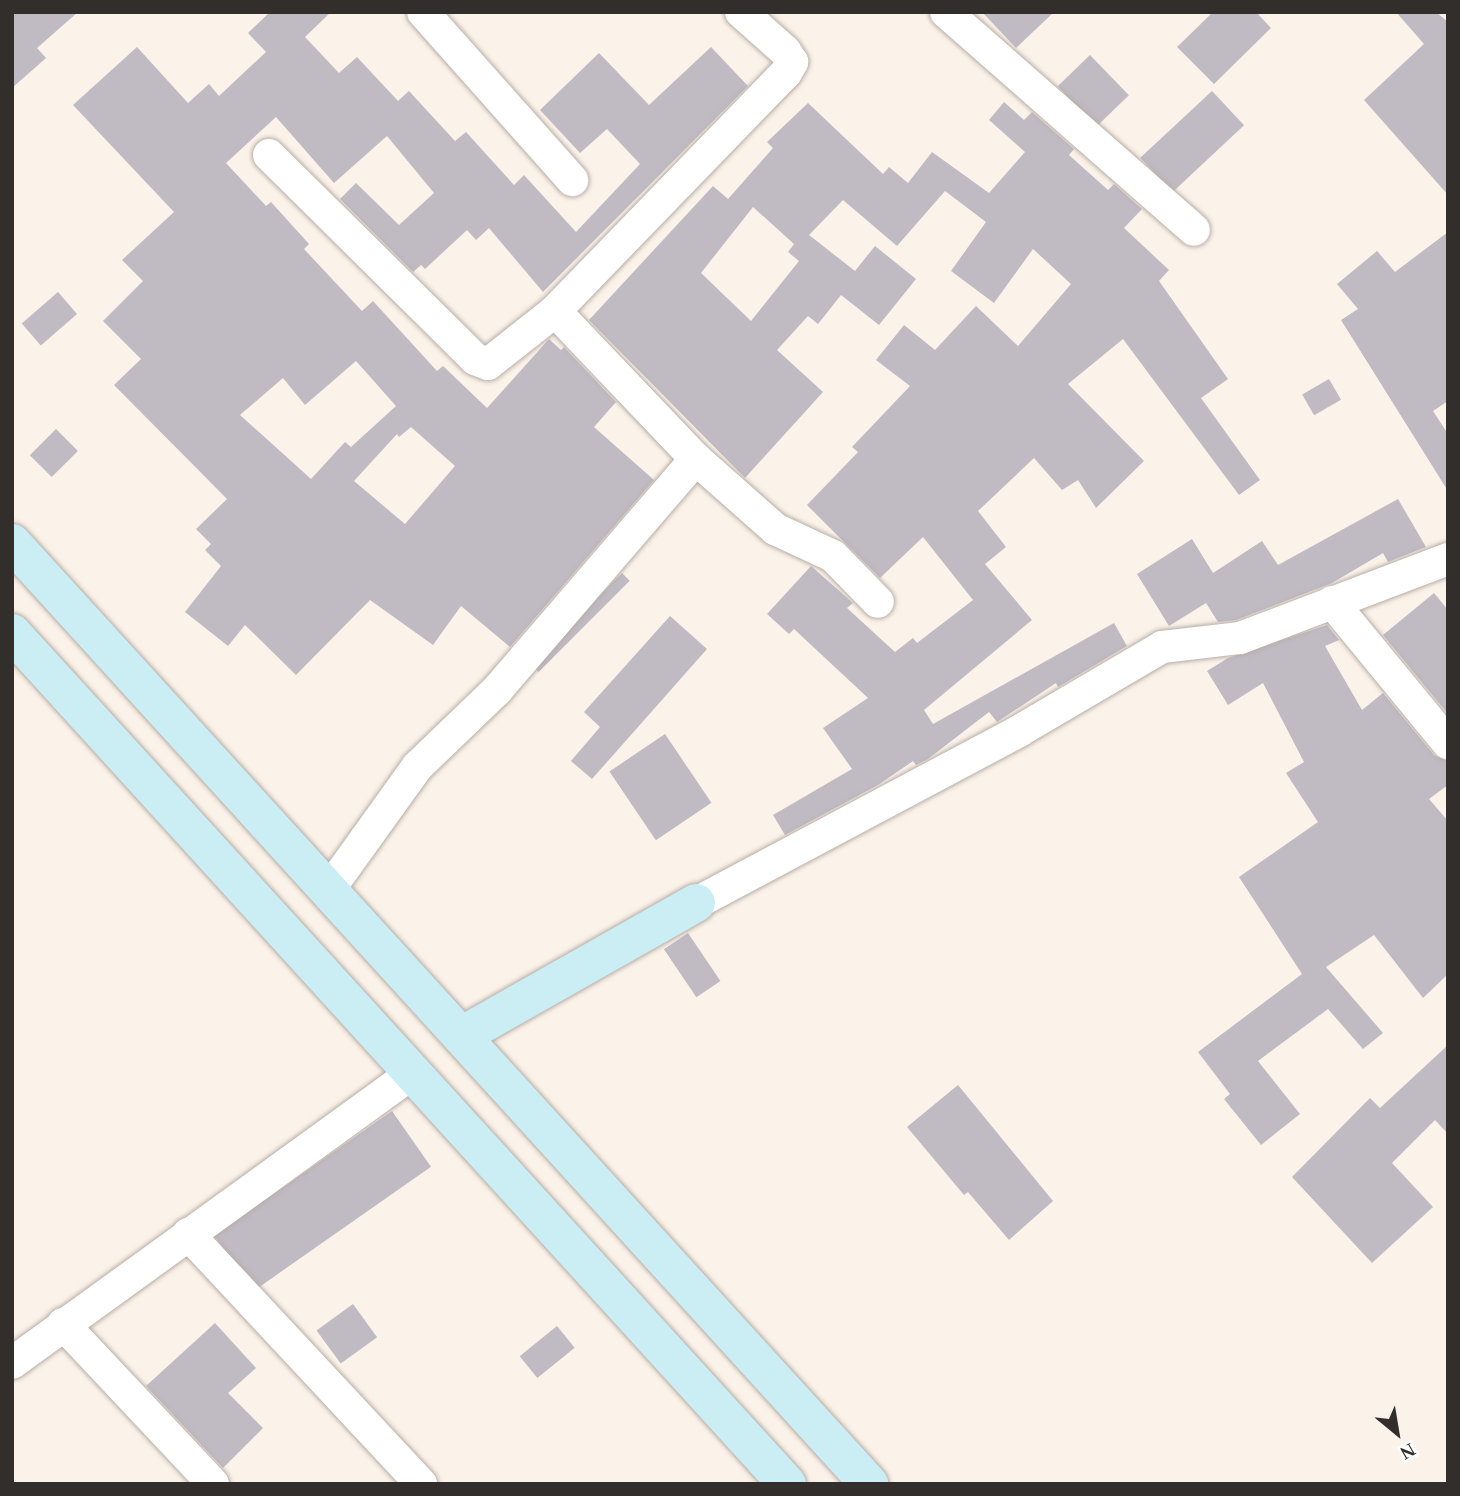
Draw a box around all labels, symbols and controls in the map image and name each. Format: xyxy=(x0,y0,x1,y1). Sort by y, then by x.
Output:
north arrow xyxy=(1362,1398,1432,1468)
text: N xyxy=(1397,1439,1419,1464)

